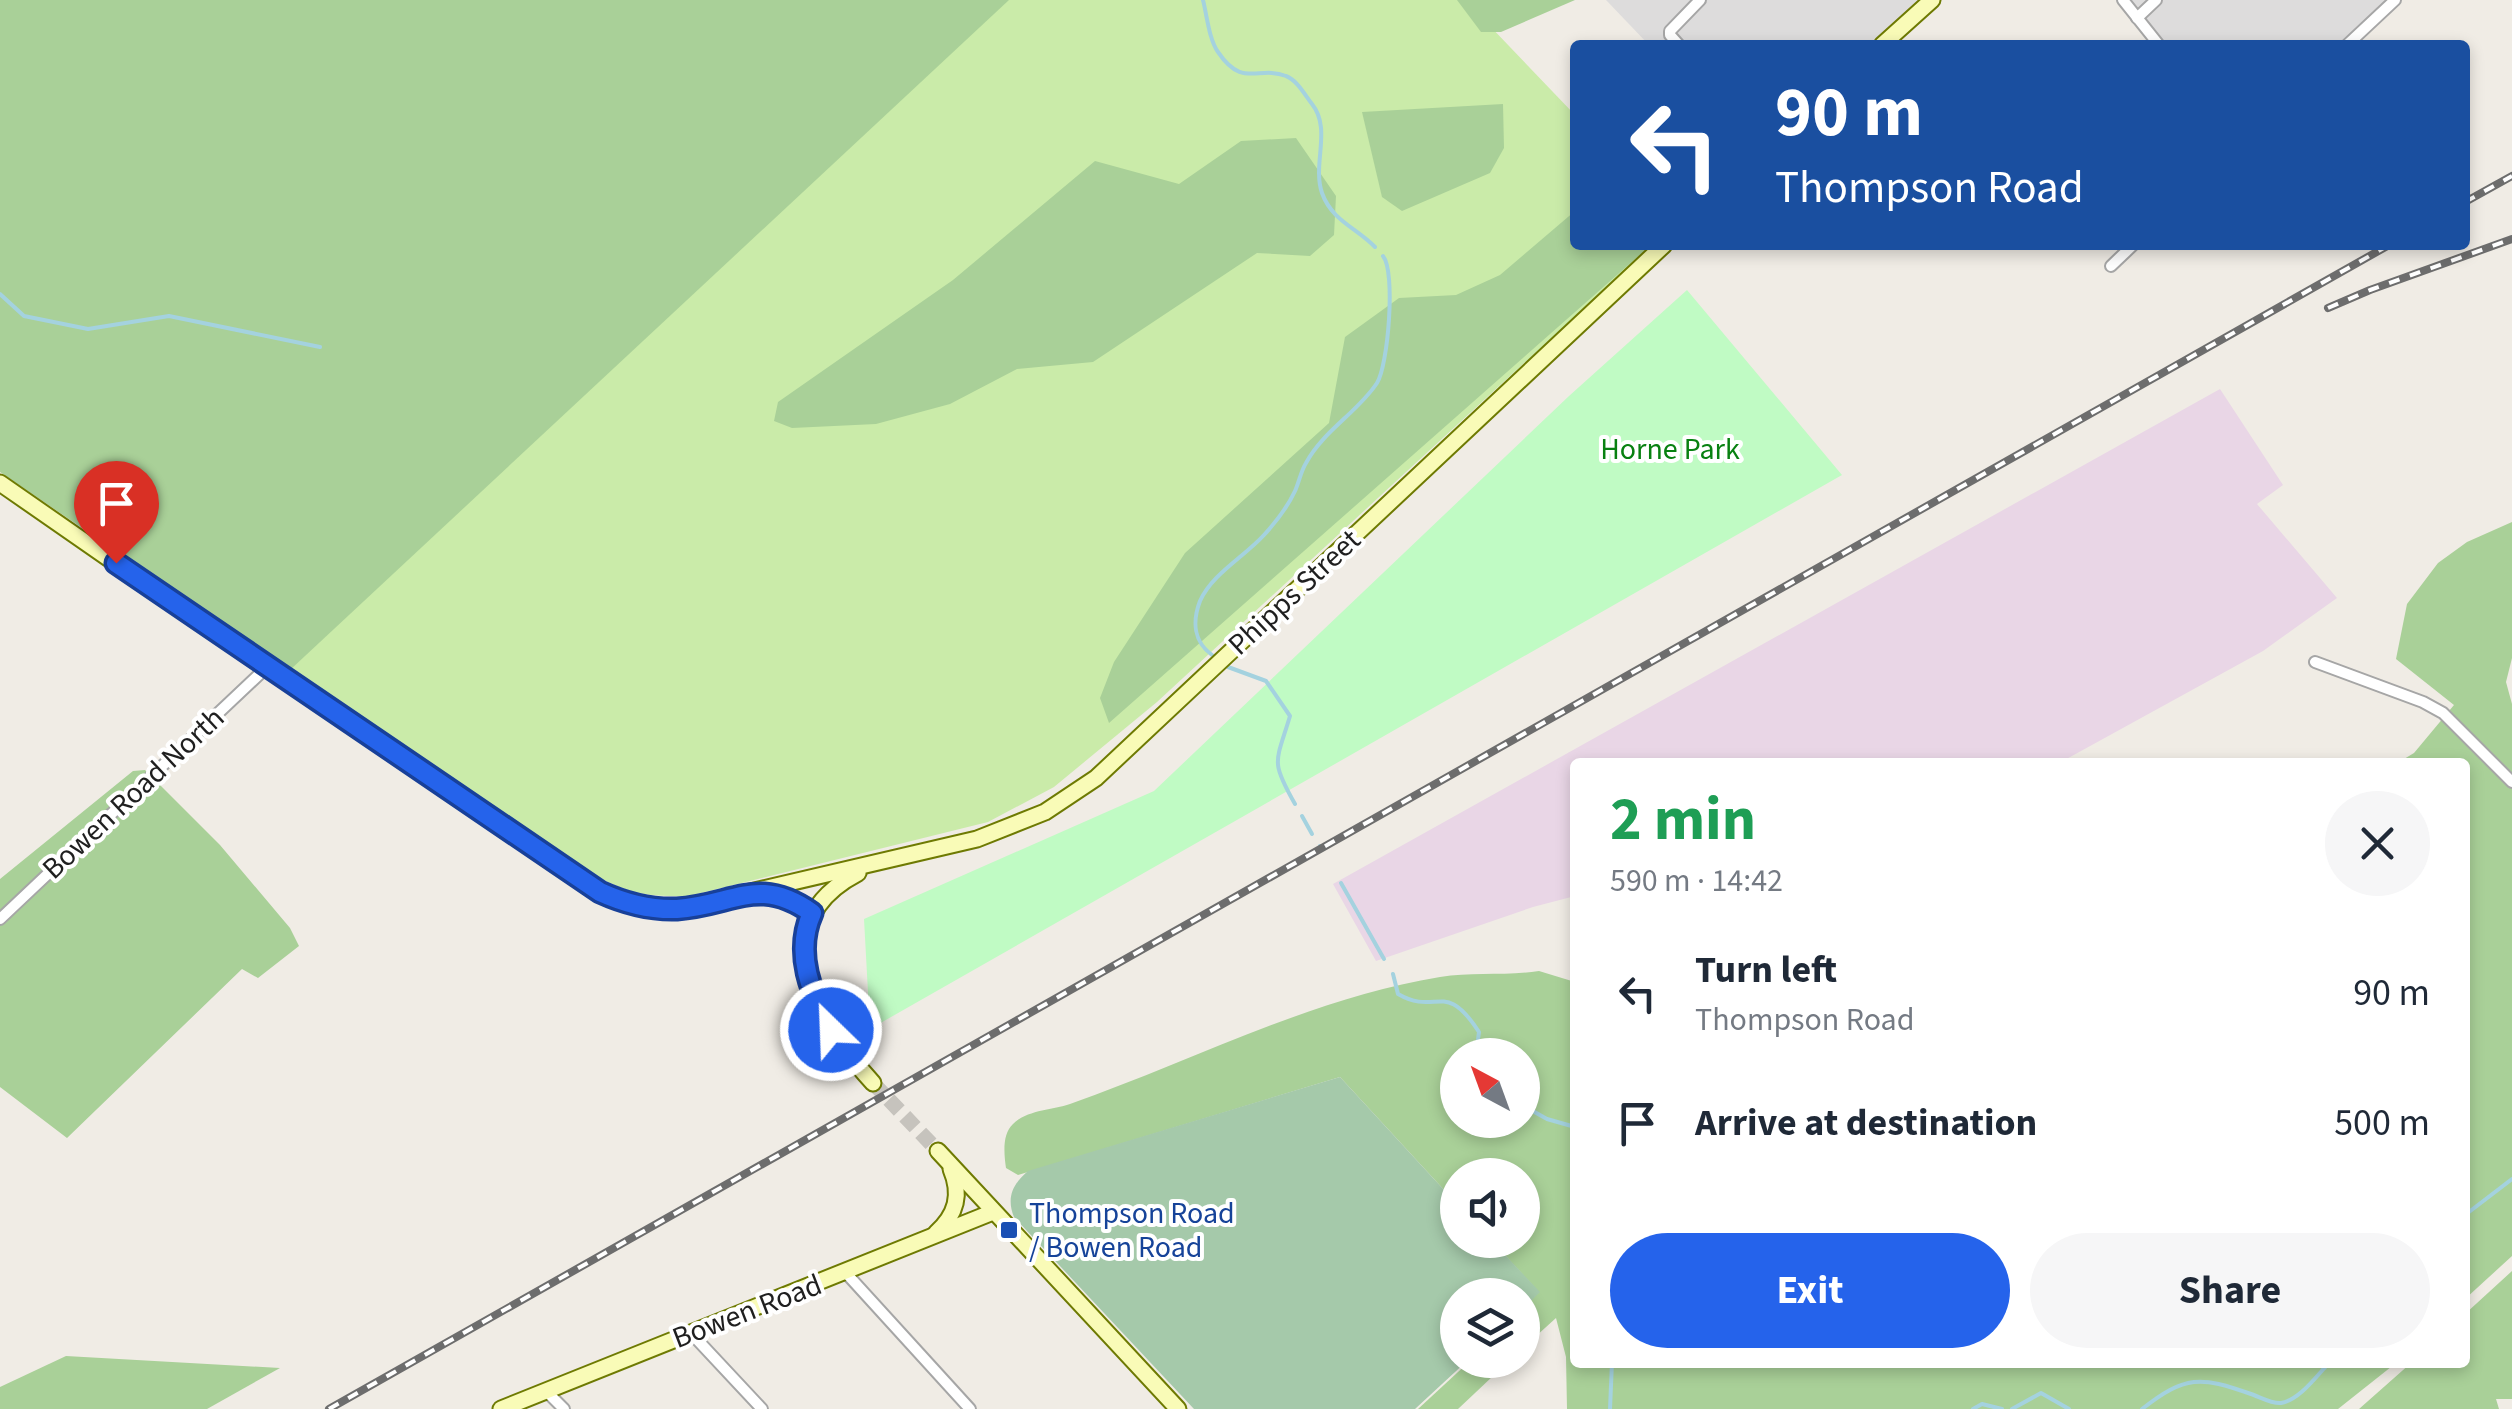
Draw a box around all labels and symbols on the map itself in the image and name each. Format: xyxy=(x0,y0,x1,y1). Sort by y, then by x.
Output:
park label: Horne Park xyxy=(1600,428,1740,471)
pin xyxy=(74,461,159,564)
street label: Phipps Street xyxy=(1218,519,1370,665)
street label: Bowen Road North xyxy=(33,697,234,889)
position arrow xyxy=(779,978,883,1082)
north arrow xyxy=(1440,1038,1540,1138)
place label: Thompson Road / Bowen Road xyxy=(1029,1192,1235,1269)
marker: Thompson Road / Bowen Road xyxy=(998,1219,1020,1241)
street label: Bowen Road xyxy=(666,1263,828,1360)

